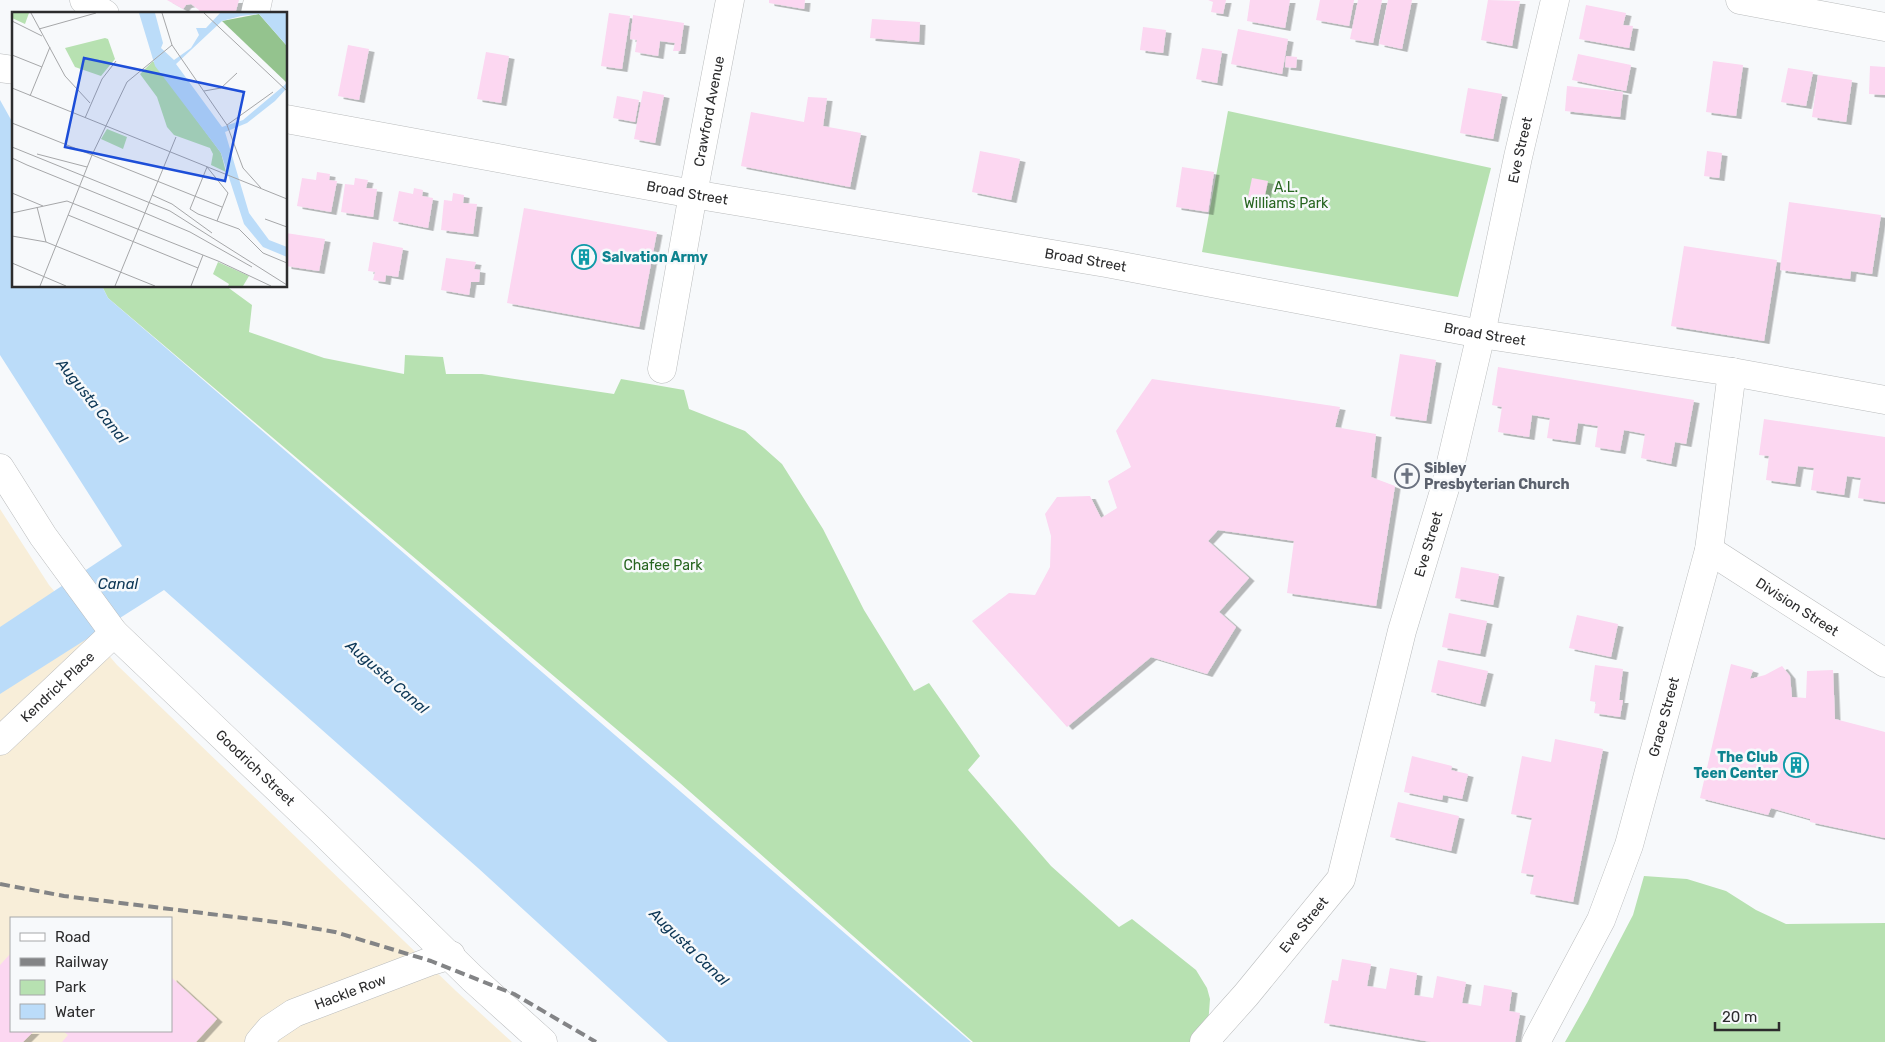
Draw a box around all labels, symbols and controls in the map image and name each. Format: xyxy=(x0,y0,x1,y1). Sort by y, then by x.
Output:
inset map xyxy=(12,12,288,288)
street label: Crawford Avenue xyxy=(690,54,728,168)
street label: Eve Street xyxy=(1504,115,1536,185)
street label: Broad Street xyxy=(645,177,730,208)
park label: A.L. Williams Park xyxy=(1244,179,1329,212)
building icon: Salvation Army xyxy=(571,244,597,270)
street label: Broad Street xyxy=(1044,244,1128,275)
place label: Salvation Army xyxy=(602,249,708,266)
street label: Broad Street xyxy=(1443,319,1527,349)
water label: Augusta Canal xyxy=(52,354,132,447)
place label: Sibley Presbyterian Church xyxy=(1424,460,1570,493)
church icon: Sibley Presbyterian Church xyxy=(1394,463,1420,489)
street label: Eve Street xyxy=(1410,509,1446,579)
park label: Chafee Park xyxy=(624,557,703,574)
street label: Division Street xyxy=(1753,574,1842,640)
water label: Canal xyxy=(98,575,138,593)
water label: Augusta Canal xyxy=(341,636,432,718)
street label: Kendrick Place xyxy=(17,648,98,726)
street label: Grace Street xyxy=(1645,675,1683,759)
street label: Goodrich Street xyxy=(212,726,299,810)
place label: The Club Teen Center xyxy=(1694,749,1779,782)
building icon: The Club Teen Center xyxy=(1783,752,1809,778)
street label: Eve Street xyxy=(1276,893,1332,956)
water label: Augusta Canal xyxy=(645,904,733,990)
legend xyxy=(10,917,172,1032)
text: Road xyxy=(55,928,91,946)
text: Railway xyxy=(55,953,109,971)
street label: Hackle Row xyxy=(312,970,389,1013)
text: Park xyxy=(55,978,86,996)
scale bar xyxy=(1715,1000,1779,1032)
text: Water xyxy=(55,1003,95,1021)
text: 20 m xyxy=(1722,1008,1757,1026)

